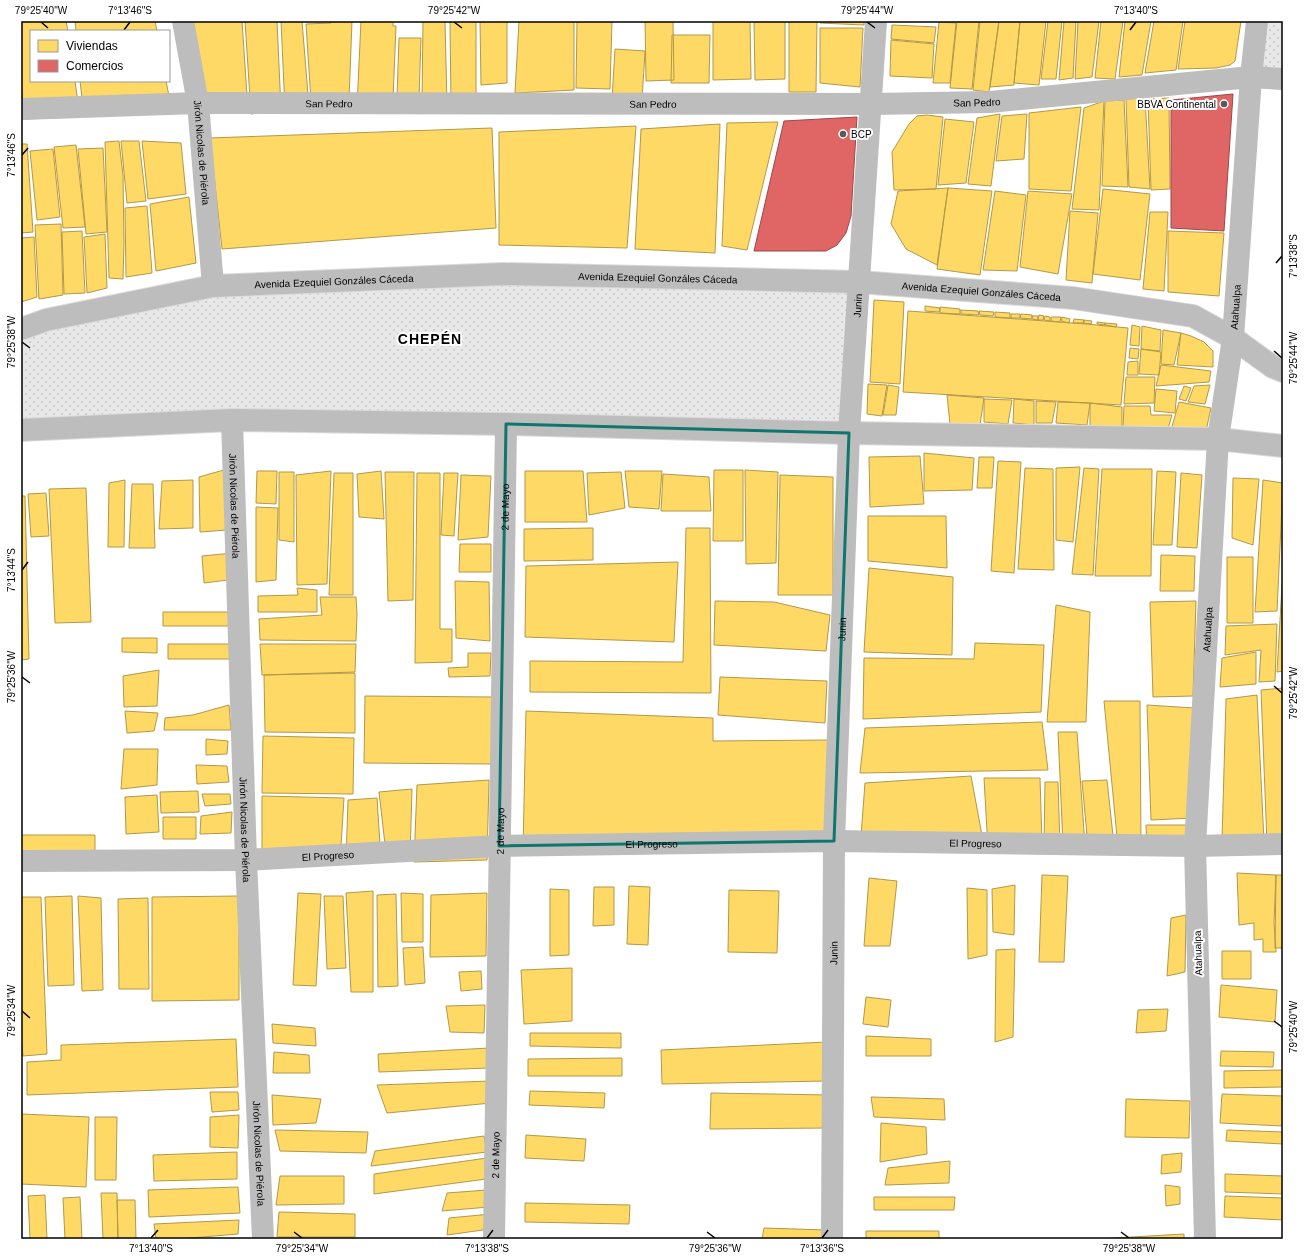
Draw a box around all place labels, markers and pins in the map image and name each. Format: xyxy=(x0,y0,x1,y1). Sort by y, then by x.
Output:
place label: BBVA Continental xyxy=(1137,99,1216,110)
marker: BBVA Continental xyxy=(1219,99,1229,109)
marker: BCP xyxy=(838,129,848,139)
place label: BCP xyxy=(851,129,872,140)

